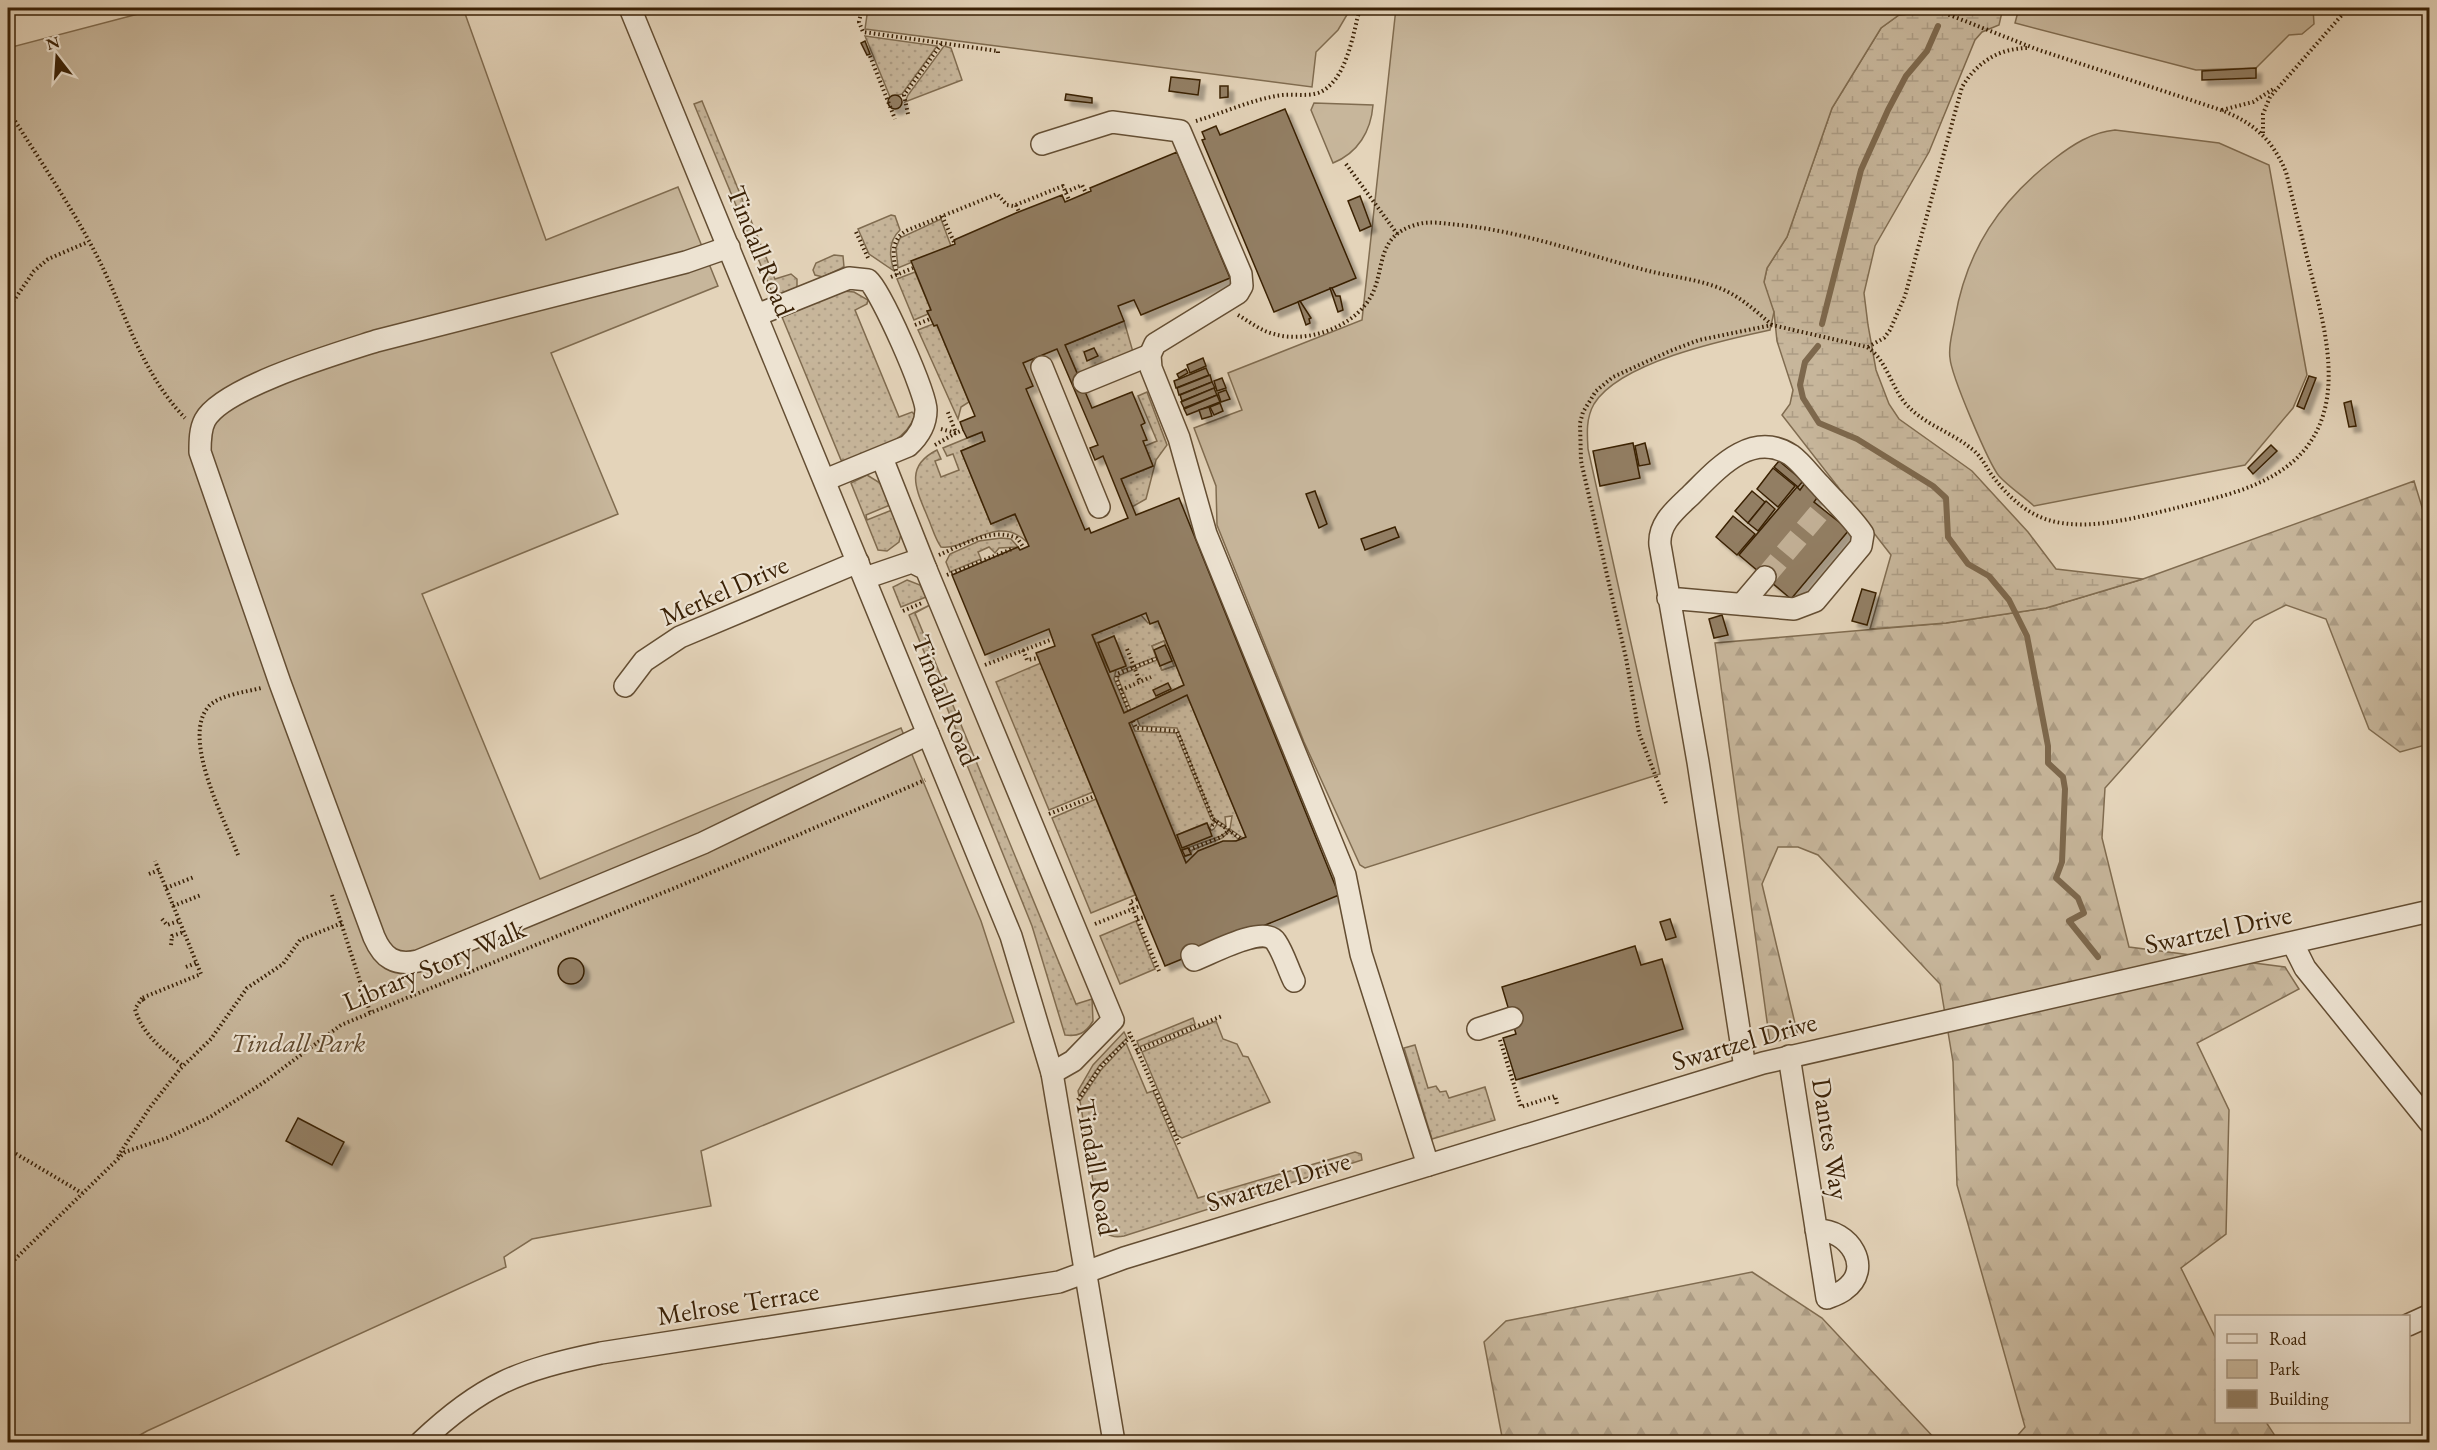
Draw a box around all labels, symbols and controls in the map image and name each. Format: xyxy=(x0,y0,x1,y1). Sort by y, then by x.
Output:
north arrow xyxy=(27,27,87,87)
text: N xyxy=(43,31,62,55)
street label: Tindall Road xyxy=(719,180,803,322)
street label: Merkel Drive xyxy=(655,546,793,634)
street label: Tindall Road xyxy=(904,629,988,771)
street label: Swartzel Drive xyxy=(2141,896,2295,962)
street label: Library Story Walk xyxy=(337,911,531,1019)
street label: Swartzel Drive xyxy=(1667,1004,1821,1078)
park label: Tindall Park xyxy=(231,1025,365,1060)
street label: Dantes Way xyxy=(1804,1076,1858,1203)
street label: Tindall Road xyxy=(1068,1096,1126,1238)
street label: Swartzel Drive xyxy=(1202,1142,1354,1220)
street label: Melrose Terrace xyxy=(655,1273,821,1333)
legend xyxy=(2215,1315,2410,1423)
text: Road xyxy=(2269,1327,2308,1350)
text: Park xyxy=(2269,1357,2300,1380)
text: Building xyxy=(2269,1387,2329,1410)

